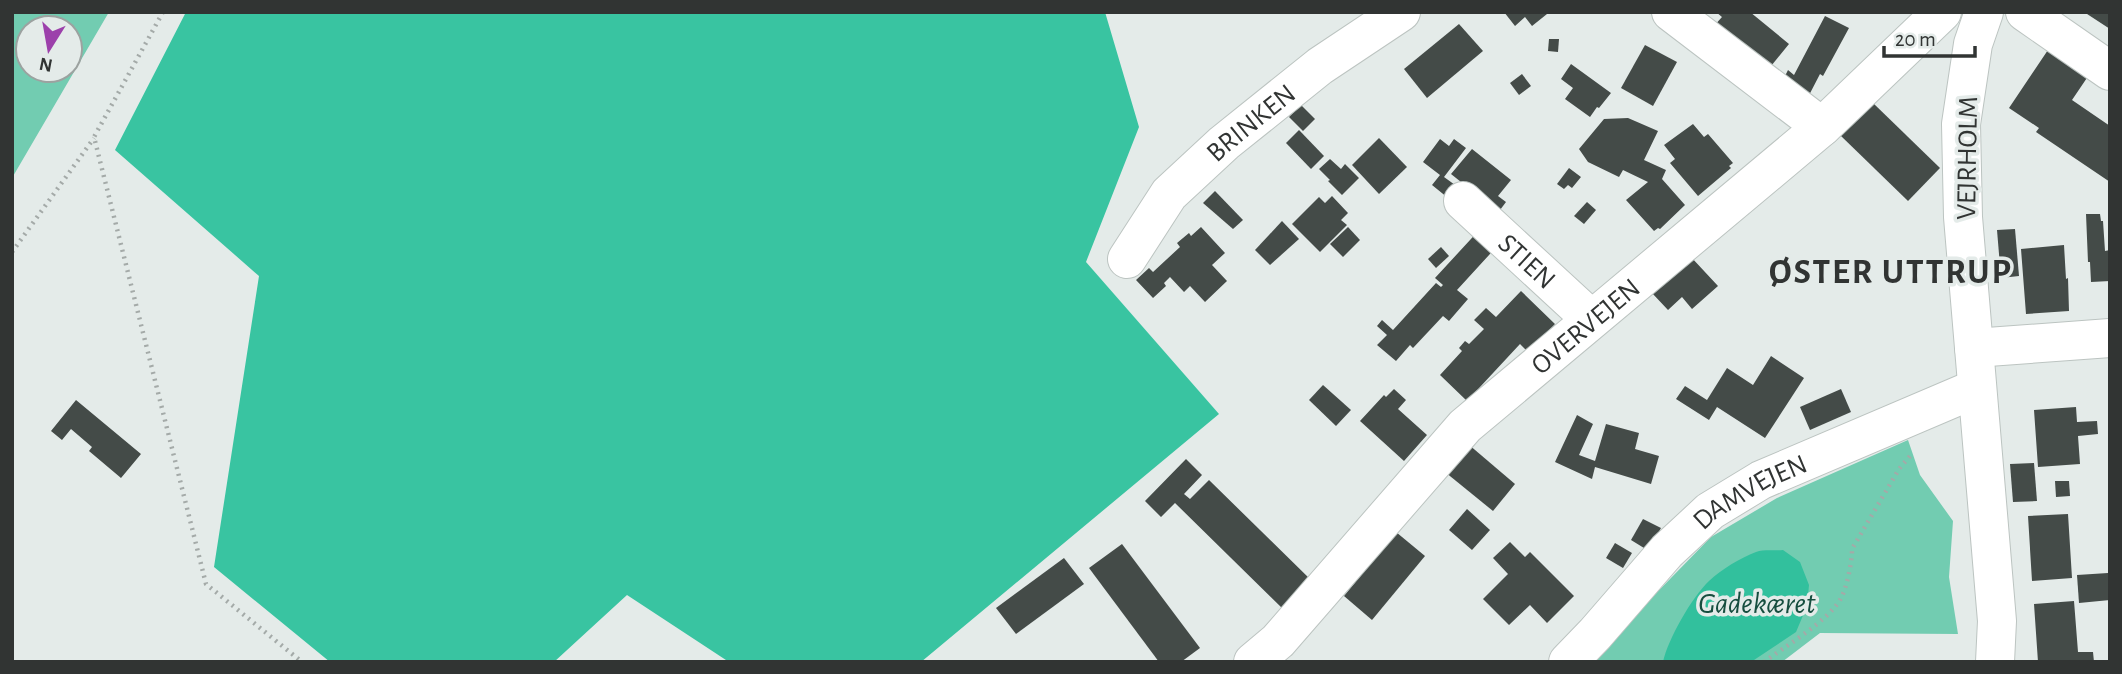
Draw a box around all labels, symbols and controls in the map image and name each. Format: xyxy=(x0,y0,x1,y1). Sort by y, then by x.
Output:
north arrow xyxy=(14,14,84,84)
scale bar xyxy=(1884,14,1975,58)
text: 20 m xyxy=(1895,29,1936,50)
text: N xyxy=(38,54,54,75)
street label: BRINKEN xyxy=(1202,80,1301,168)
street label: VEJRHOLM xyxy=(1953,96,1983,220)
street label: STIEN xyxy=(1492,229,1560,295)
district label: ØSTER UTTRUP xyxy=(1769,255,2013,290)
street label: OVERVEJEN xyxy=(1527,274,1646,380)
street label: DAMVEJEN xyxy=(1688,450,1811,535)
water label: Gadekæret xyxy=(1698,589,1816,619)

